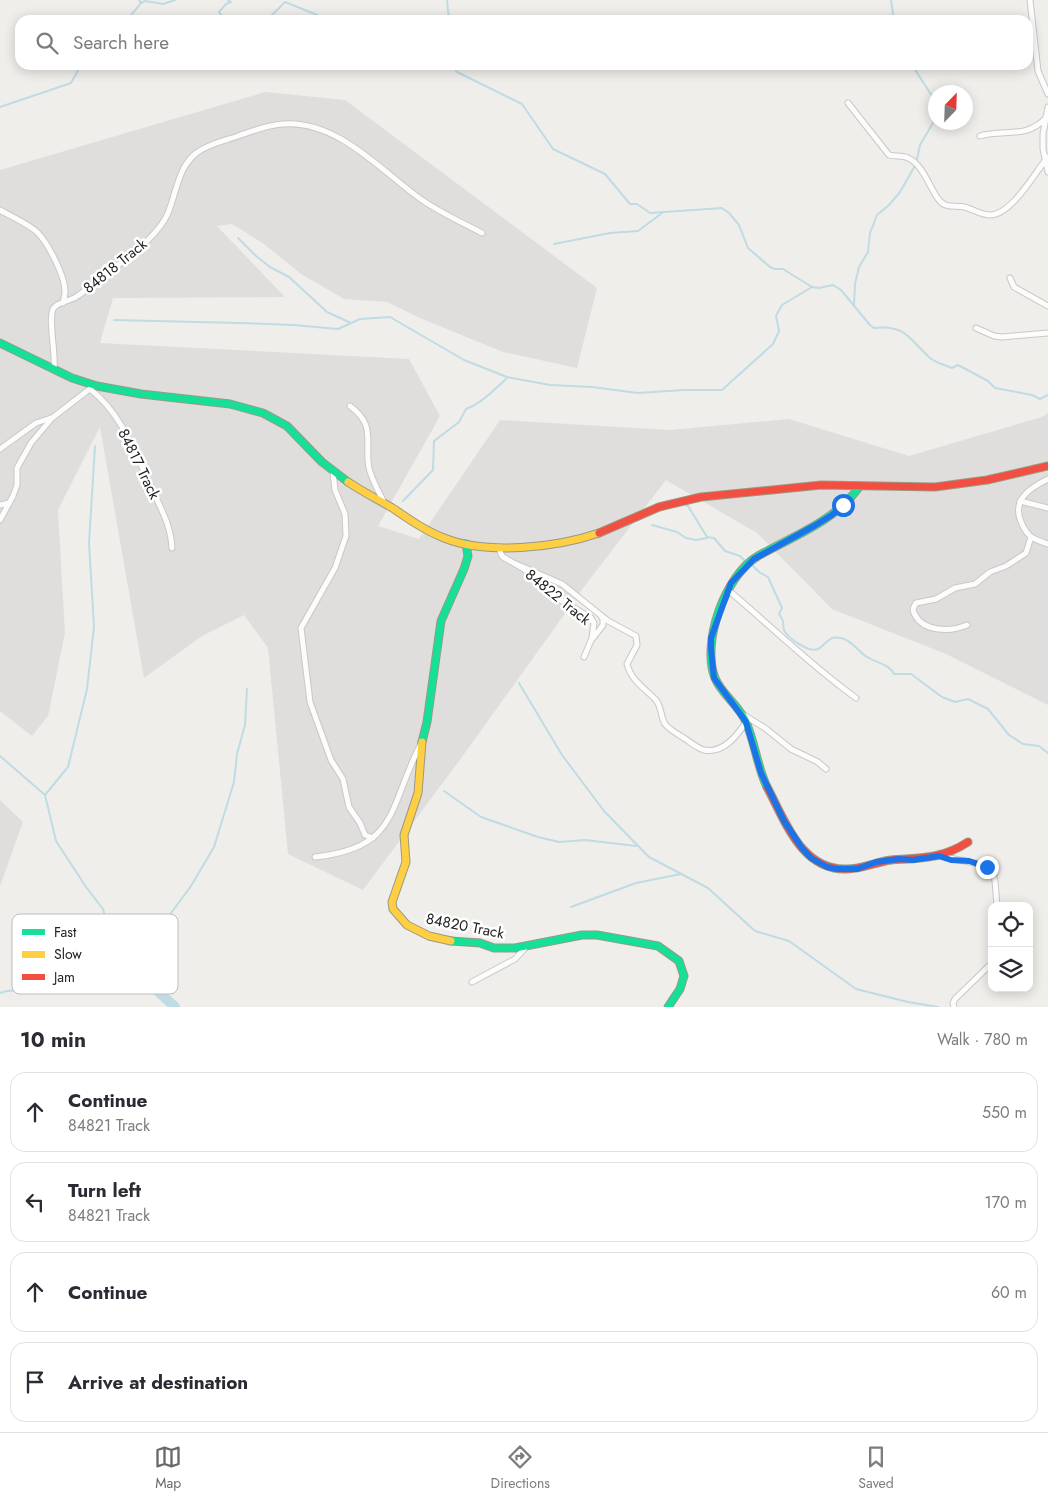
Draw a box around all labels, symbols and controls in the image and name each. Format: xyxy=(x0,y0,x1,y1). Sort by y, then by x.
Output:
search box xyxy=(15,15,1033,70)
icon: search xyxy=(33,29,61,57)
text: Search here xyxy=(73,29,169,56)
north arrow xyxy=(928,85,973,130)
street label: 84818 Track xyxy=(78,233,152,299)
street label: 84817 Track xyxy=(112,425,166,503)
route start xyxy=(832,494,855,517)
street label: 84822 Track xyxy=(521,564,596,631)
route end xyxy=(976,856,999,879)
map controls xyxy=(988,902,1033,992)
button: locate xyxy=(988,902,1033,947)
street label: 84820 Track xyxy=(424,908,506,944)
legend xyxy=(12,914,178,994)
text: Fast xyxy=(54,922,77,942)
text: Slow xyxy=(54,944,82,964)
button: layers xyxy=(988,947,1033,992)
text: Jam xyxy=(52,967,75,987)
text: 10 min xyxy=(20,1025,86,1055)
text: Walk · 780 m xyxy=(937,1028,1028,1051)
text: Continue xyxy=(68,1087,147,1114)
icon: ahead xyxy=(21,1098,49,1126)
text: 550 m xyxy=(982,1101,1027,1124)
text: 84821 Track xyxy=(68,1114,150,1137)
text: Turn left xyxy=(68,1177,141,1204)
icon: left xyxy=(21,1188,49,1216)
text: 170 m xyxy=(985,1191,1027,1214)
text: 84821 Track xyxy=(68,1204,150,1227)
icon: ahead xyxy=(21,1278,49,1306)
text: Continue xyxy=(68,1279,147,1306)
text: 60 m xyxy=(991,1281,1027,1304)
icon: arrive xyxy=(21,1368,49,1396)
text: Arrive at destination xyxy=(68,1369,248,1396)
tab: Map xyxy=(154,1443,182,1493)
tab: Directions xyxy=(491,1443,550,1493)
tab: Saved xyxy=(858,1443,894,1493)

